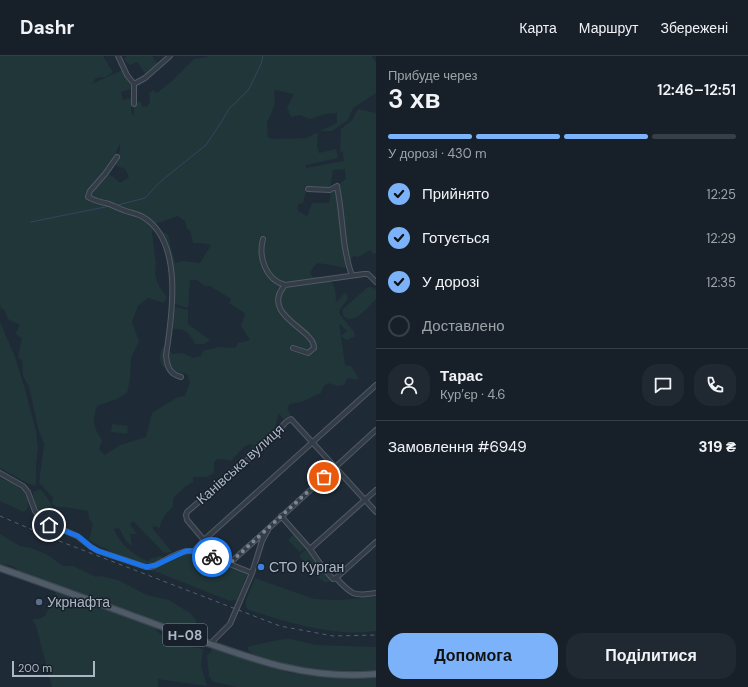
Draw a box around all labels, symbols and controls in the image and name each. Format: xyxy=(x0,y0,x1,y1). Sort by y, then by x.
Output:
text: Dashr xyxy=(20,15,74,40)
text: Карта xyxy=(519,19,557,37)
text: Маршрут xyxy=(579,19,638,37)
text: Збережені xyxy=(660,19,728,37)
text: Прибуде через xyxy=(388,67,477,84)
text: 12:46–12:51 xyxy=(657,80,736,100)
text: 3 хв xyxy=(388,82,440,116)
text: У дорозі · 430 m xyxy=(388,145,487,162)
icon: check xyxy=(388,183,410,205)
text: Прийнято xyxy=(422,184,489,204)
text: 12:25 xyxy=(706,186,736,203)
icon: check xyxy=(388,227,410,249)
text: Готується xyxy=(422,228,490,248)
text: 12:29 xyxy=(706,230,736,247)
icon: check xyxy=(388,271,410,293)
text: У дорозі xyxy=(422,272,479,292)
text: 12:35 xyxy=(706,274,736,291)
text: Доставлено xyxy=(422,316,505,336)
button: person xyxy=(388,364,430,406)
button: chat xyxy=(642,364,684,406)
button: phone xyxy=(694,364,736,406)
text: Тарас xyxy=(440,366,483,386)
text: Кур’єр · 4.6 xyxy=(440,386,505,403)
street label: Канівська вулиця xyxy=(192,420,288,508)
text: Замовлення #6949 xyxy=(388,437,527,457)
text: 319 ₴ xyxy=(699,437,736,457)
pin xyxy=(307,460,341,494)
icon: bag xyxy=(313,466,335,488)
pin xyxy=(32,508,66,542)
icon: home xyxy=(38,514,60,536)
courier xyxy=(192,537,232,577)
icon: bike xyxy=(201,546,223,568)
place label: СТО Курган xyxy=(269,558,344,576)
marker: СТО Курган xyxy=(256,562,266,572)
place label: Укрнафта xyxy=(47,593,110,611)
marker: Укрнафта xyxy=(34,597,44,607)
road number: Н-08 xyxy=(163,624,207,646)
button: Допомога xyxy=(388,633,558,679)
button: Поділитися xyxy=(566,633,736,679)
scale bar xyxy=(12,659,95,678)
text: 200 m xyxy=(18,661,52,675)

